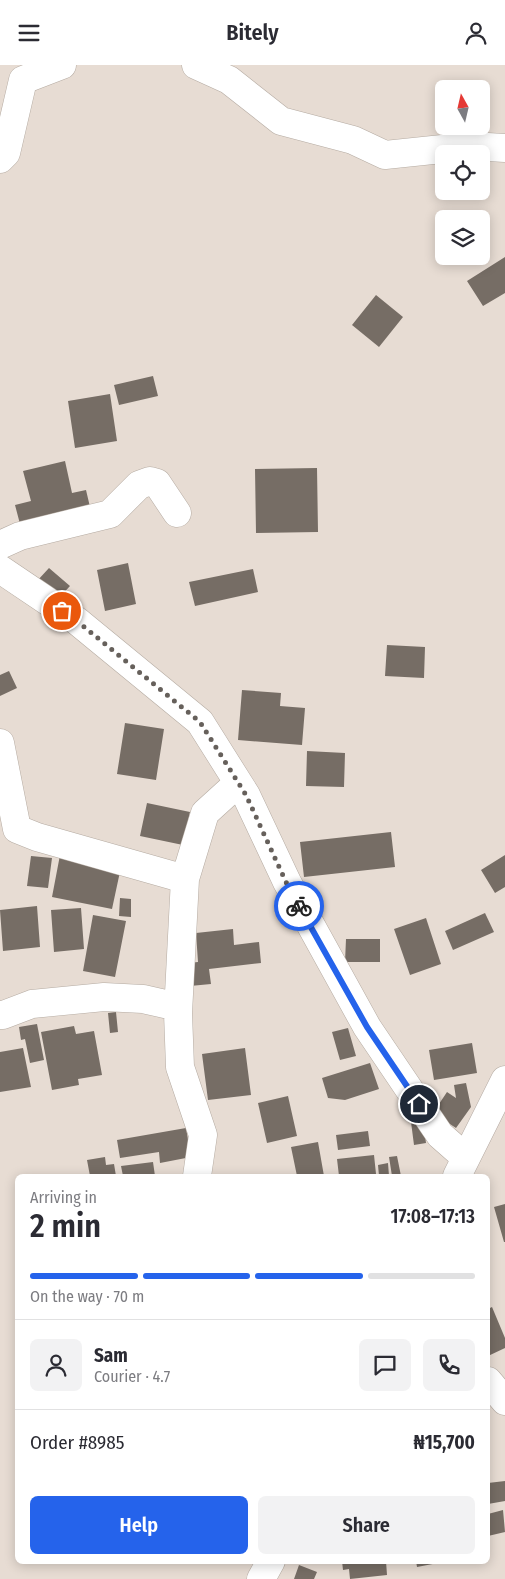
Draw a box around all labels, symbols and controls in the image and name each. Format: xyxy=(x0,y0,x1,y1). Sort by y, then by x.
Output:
icon: menu xyxy=(15,19,43,47)
text: Bitely xyxy=(226,19,279,46)
icon: person xyxy=(462,19,490,47)
north arrow xyxy=(435,80,490,135)
map controls xyxy=(435,80,490,265)
button: locate xyxy=(435,145,490,200)
button: layers xyxy=(435,210,490,265)
pin xyxy=(41,590,83,632)
icon: bag xyxy=(48,597,76,625)
courier xyxy=(274,881,324,931)
icon: bike xyxy=(285,892,313,920)
pin xyxy=(398,1083,440,1125)
icon: home xyxy=(405,1090,433,1118)
text: Arriving in xyxy=(30,1188,97,1207)
text: 17:08–17:13 xyxy=(391,1205,475,1228)
text: 2 min xyxy=(30,1207,101,1245)
text: On the way · 70 m xyxy=(30,1287,144,1306)
button: person xyxy=(30,1339,82,1391)
button: chat xyxy=(359,1339,411,1391)
button: phone xyxy=(423,1339,475,1391)
text: Sam xyxy=(94,1344,128,1367)
text: Courier · 4.7 xyxy=(94,1367,170,1386)
text: Order #8985 xyxy=(30,1431,124,1454)
text: ₦15,700 xyxy=(413,1431,475,1454)
button: Help xyxy=(30,1496,248,1554)
button: Share xyxy=(258,1496,475,1554)

